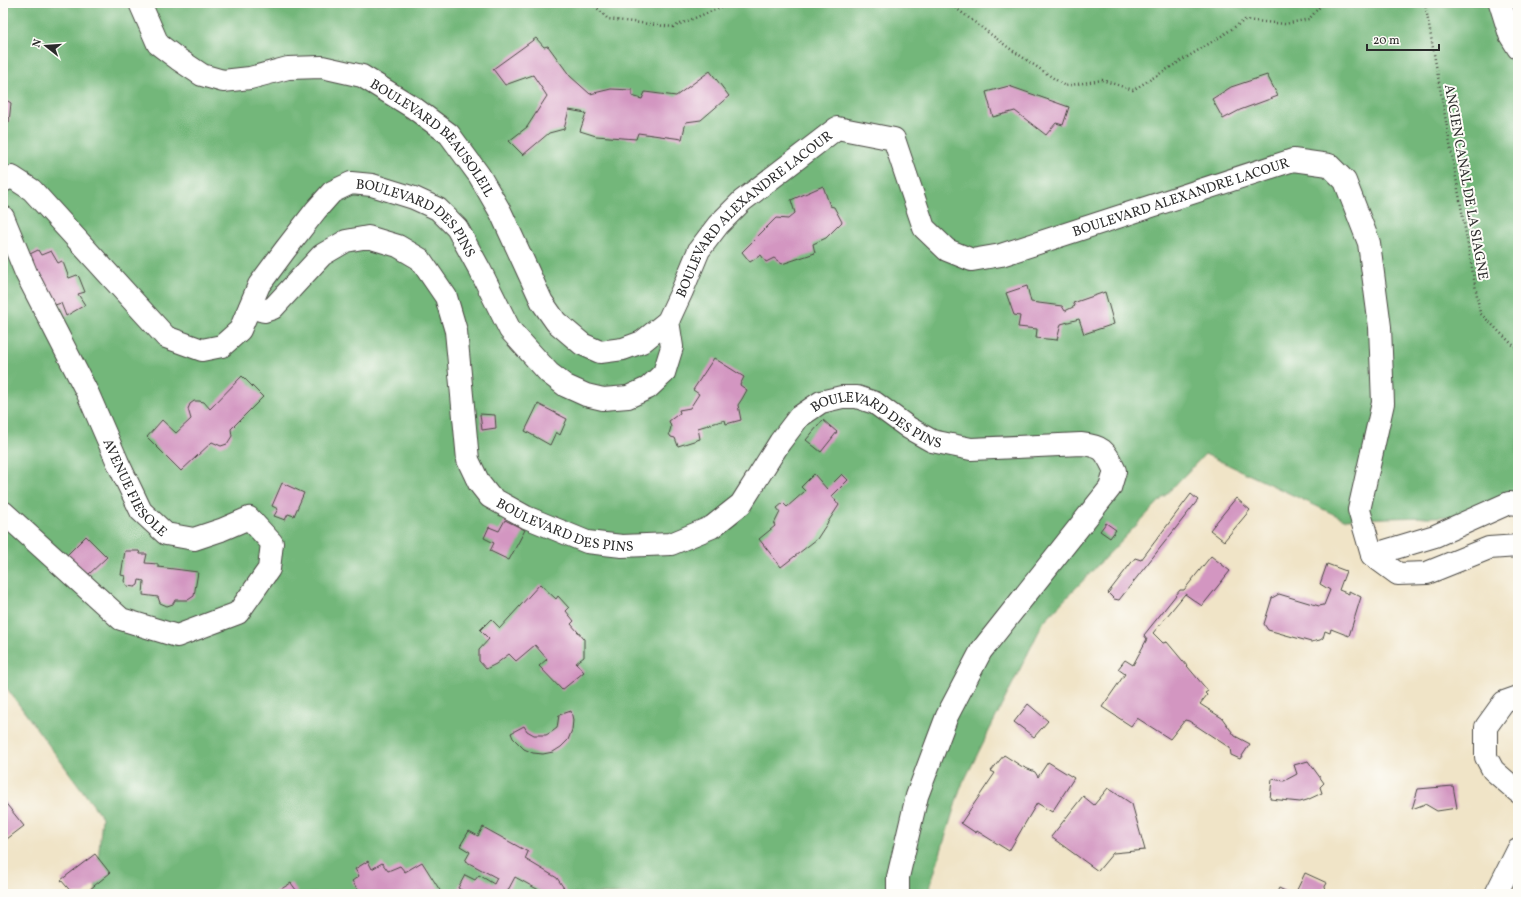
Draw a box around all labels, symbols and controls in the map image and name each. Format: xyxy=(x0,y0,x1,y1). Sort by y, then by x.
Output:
north arrow xyxy=(26,26,66,66)
scale bar xyxy=(1367,26,1439,52)
text: 20 m xyxy=(1373,33,1400,49)
text: N xyxy=(30,37,46,50)
street label: BOULEVARD BEAUSOLEIL xyxy=(366,75,498,201)
street label: ANCIEN CANAL DE LA SIAGNE xyxy=(1439,83,1492,282)
street label: BOULEVARD ALEXANDRE LACOUR xyxy=(672,127,837,301)
street label: BOULEVARD ALEXANDRE LACOUR xyxy=(1070,154,1292,242)
street label: BOULEVARD DES PINS xyxy=(355,176,479,261)
street label: BOULEVARD DES PINS xyxy=(807,388,943,454)
street label: AVENUE FIESOLE xyxy=(98,436,171,542)
street label: BOULEVARD DES PINS xyxy=(492,494,634,557)

